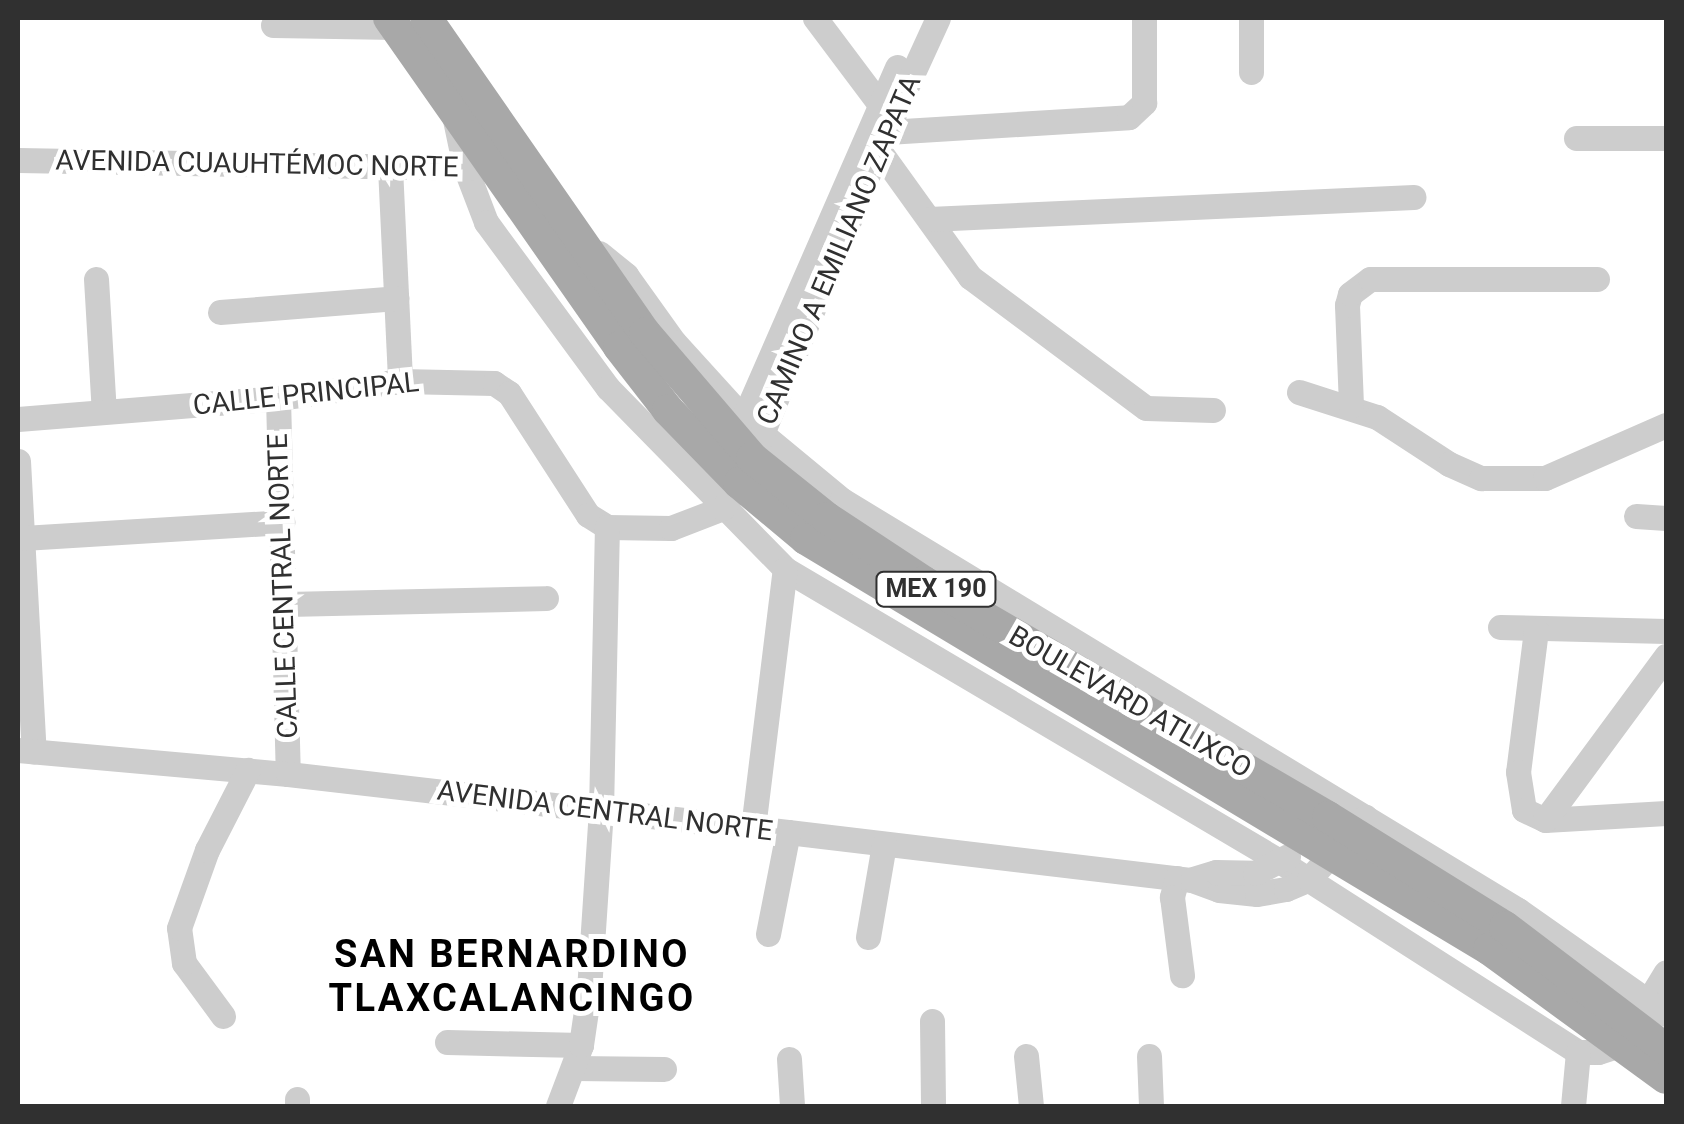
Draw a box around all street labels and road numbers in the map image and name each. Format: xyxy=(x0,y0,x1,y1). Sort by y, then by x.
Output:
street label: CAMINO A EMILIANO ZAPATA xyxy=(750,70,928,430)
street label: AVENIDA CUAUHTÉMOC NORTE xyxy=(55,144,459,184)
street label: CALLE PRINCIPAL xyxy=(191,365,421,423)
street label: CALLE CENTRAL NORTE xyxy=(261,433,305,739)
road number: MEX 190 xyxy=(874,569,998,609)
street label: BOULEVARD ATLIXCO xyxy=(1003,619,1257,785)
street label: AVENIDA CENTRAL NORTE xyxy=(435,774,775,848)

